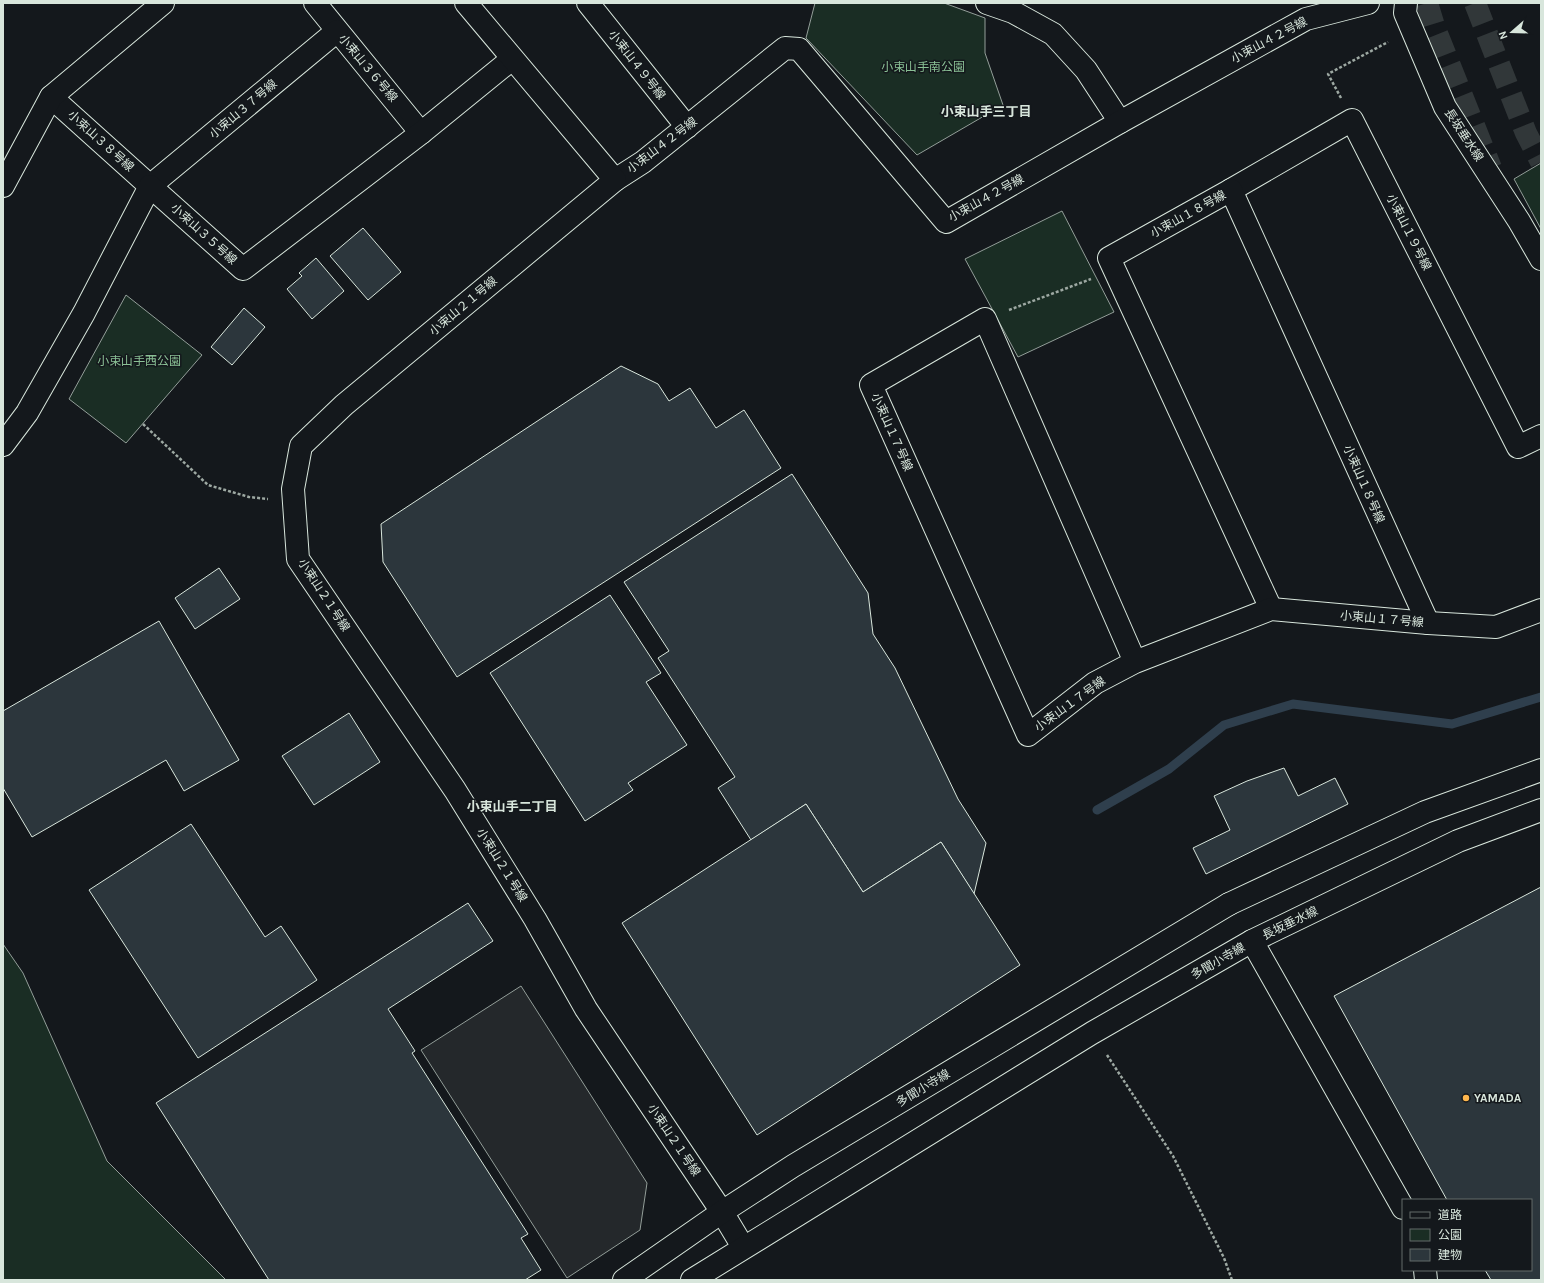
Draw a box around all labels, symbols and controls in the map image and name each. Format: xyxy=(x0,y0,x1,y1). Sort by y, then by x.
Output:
north arrow xyxy=(1492,12,1532,52)
street label: 小束山４２号線 xyxy=(1229,14,1309,66)
street label: 小束山４９号線 xyxy=(606,28,668,102)
text: N xyxy=(1496,29,1511,41)
street label: 小束山３６号線 xyxy=(336,31,400,105)
park label: 小束山手南公園 xyxy=(881,60,965,74)
street label: 小束山３７号線 xyxy=(206,77,280,141)
district label: 小束山手三丁目 xyxy=(940,104,1032,119)
street label: 長坂垂水線 xyxy=(1442,106,1486,164)
street label: 小束山３８号線 xyxy=(65,108,137,174)
street label: 小束山４２号線 xyxy=(624,114,700,176)
street label: 小束山４２号線 xyxy=(946,172,1026,224)
street label: 小束山１８号線 xyxy=(1148,188,1228,240)
street label: 小束山１９号線 xyxy=(1384,191,1434,273)
street label: 小束山３５号線 xyxy=(168,201,240,267)
street label: 小束山２１号線 xyxy=(426,274,500,338)
park label: 小束山手西公園 xyxy=(97,354,181,368)
street label: 小束山１７号線 xyxy=(869,391,915,473)
street label: 小束山１８号線 xyxy=(1341,443,1387,525)
street label: 小束山２１号線 xyxy=(295,556,353,634)
street label: 小束山１７号線 xyxy=(1340,608,1424,630)
street label: 小束山１７号線 xyxy=(1032,674,1108,734)
district label: 小束山手二丁目 xyxy=(466,799,558,814)
street label: 小束山２１号線 xyxy=(474,826,530,904)
street label: 長坂垂水線 xyxy=(1260,904,1320,942)
street label: 多聞小寺線 xyxy=(1189,940,1247,982)
street label: 多聞小寺線 xyxy=(894,1067,952,1109)
place label: YAMADA xyxy=(1474,1091,1522,1105)
marker: YAMADA xyxy=(1461,1093,1471,1103)
street label: 小束山２１号線 xyxy=(645,1101,703,1179)
legend xyxy=(1402,1199,1532,1271)
text: 道路 xyxy=(1438,1208,1462,1222)
text: 公園 xyxy=(1438,1228,1462,1242)
text: 建物 xyxy=(1438,1248,1462,1262)

